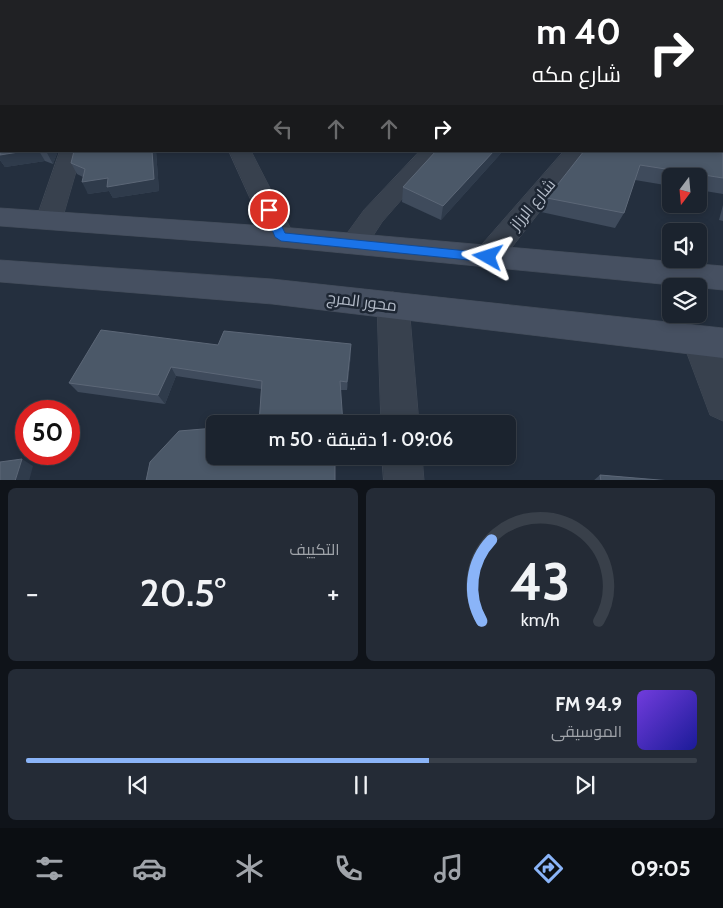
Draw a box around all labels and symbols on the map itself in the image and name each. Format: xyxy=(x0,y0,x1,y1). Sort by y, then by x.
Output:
north arrow xyxy=(662,168,708,212)
street label: شارع الرزاز xyxy=(505,175,561,236)
pin xyxy=(248,189,290,231)
position arrow xyxy=(461,230,513,282)
street label: محور المرج xyxy=(326,288,398,317)
speed limit sign: 50 xyxy=(15,400,80,465)

